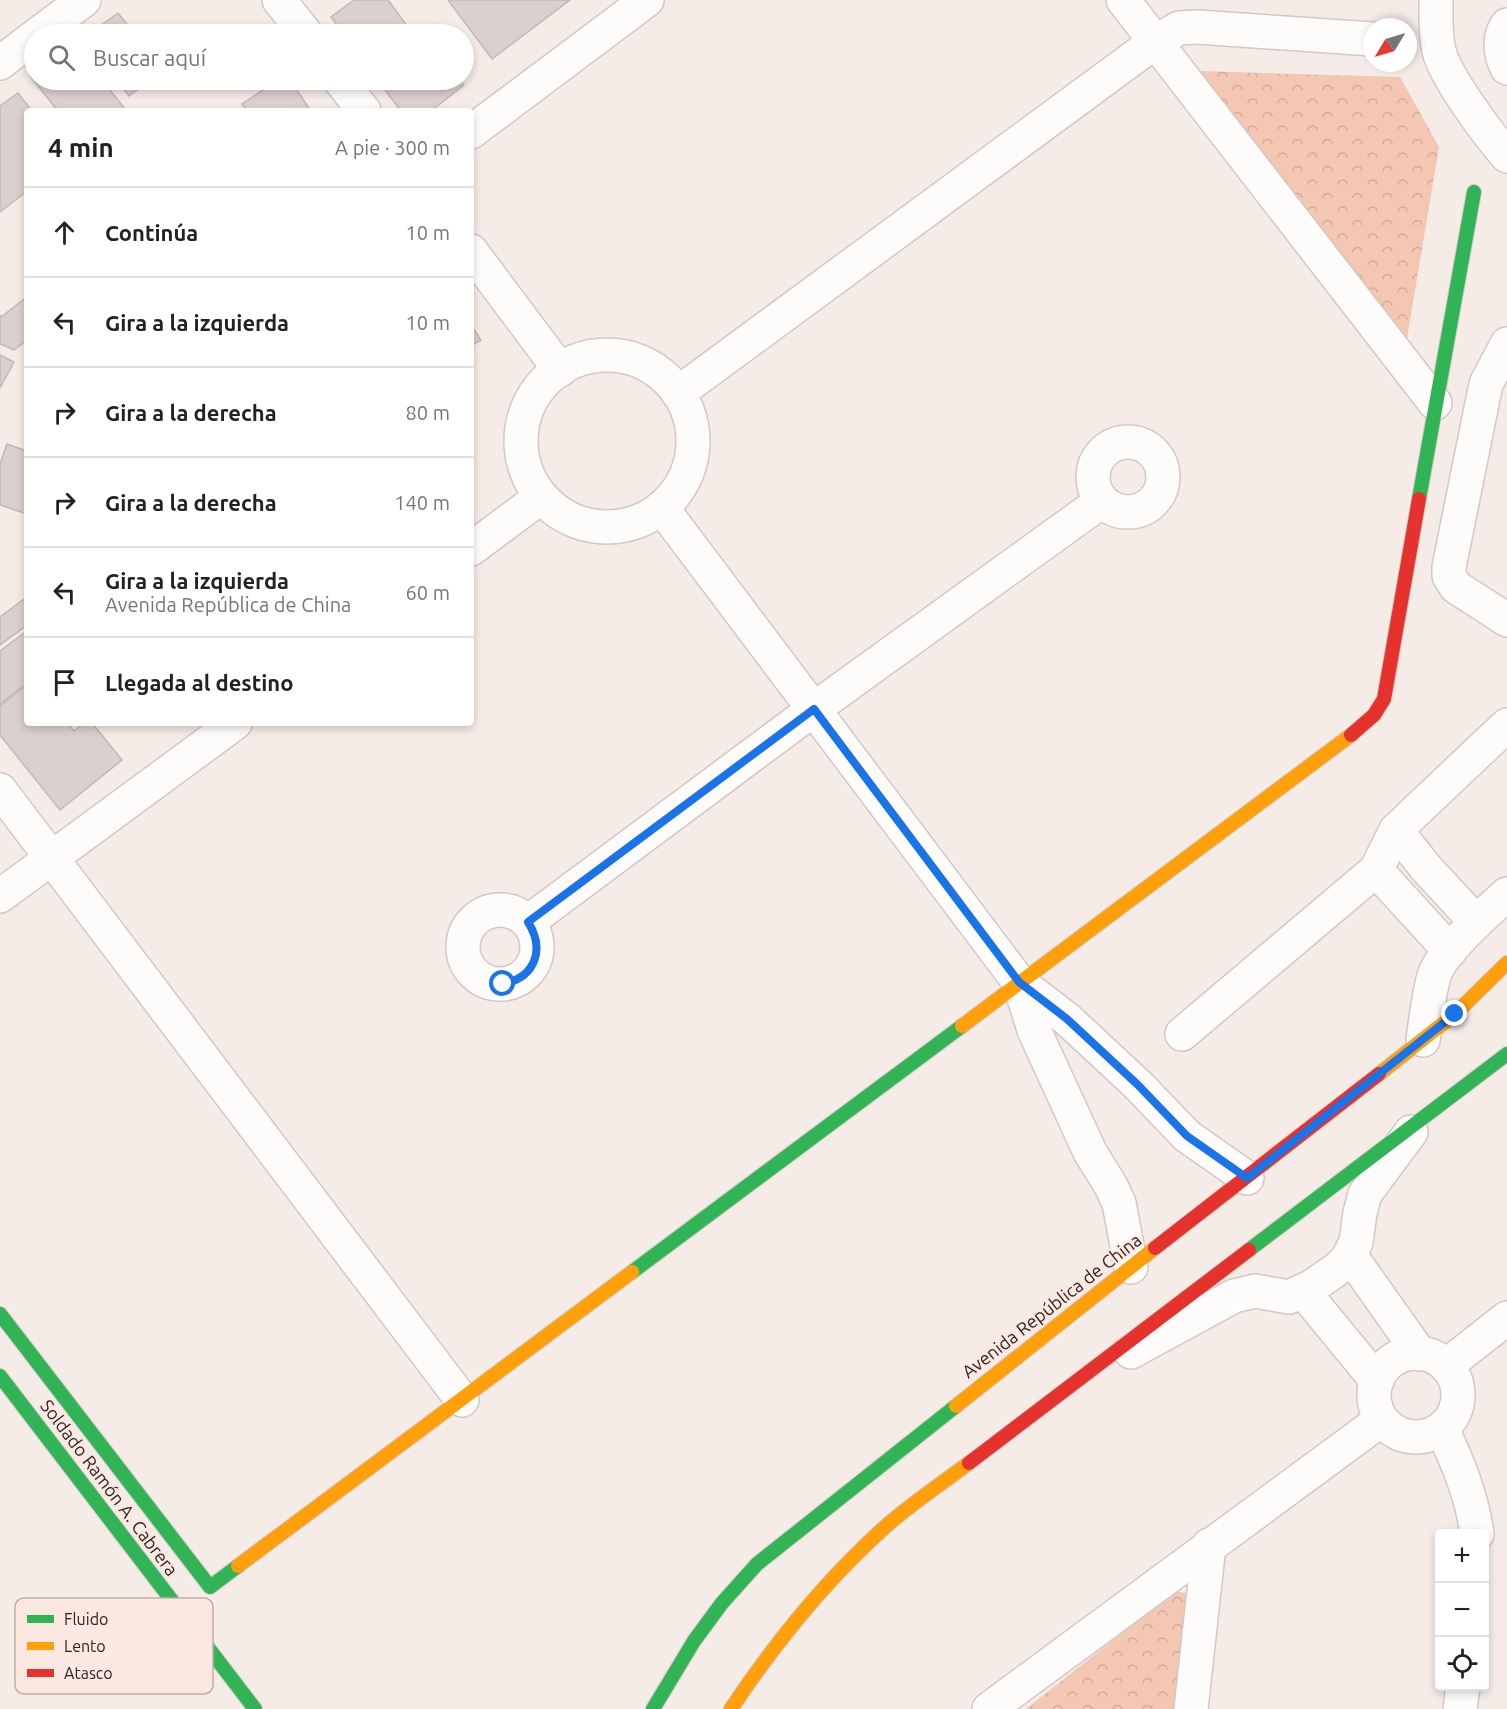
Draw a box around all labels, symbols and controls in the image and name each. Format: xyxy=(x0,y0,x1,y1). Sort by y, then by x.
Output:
north arrow xyxy=(1363,18,1417,72)
search box xyxy=(24,24,474,90)
icon: search xyxy=(45,41,78,74)
text: Buscar aquí xyxy=(93,45,206,70)
text: 4 min xyxy=(48,133,114,162)
text: A pie · 300 m xyxy=(335,136,450,159)
icon: ahead xyxy=(48,216,81,249)
text: Continúa xyxy=(105,220,198,245)
text: 10 m xyxy=(406,221,450,244)
icon: left xyxy=(48,306,81,339)
text: Gira a la izquierda xyxy=(105,310,289,335)
text: 10 m xyxy=(406,311,450,334)
icon: right xyxy=(48,396,81,429)
text: Gira a la derecha xyxy=(105,400,277,425)
text: 80 m xyxy=(406,401,450,424)
icon: right xyxy=(48,486,81,519)
text: Gira a la derecha xyxy=(105,490,277,515)
text: 140 m xyxy=(394,491,450,514)
text: Gira a la izquierda xyxy=(105,568,289,593)
icon: left xyxy=(48,576,81,609)
text: 60 m xyxy=(406,581,450,604)
text: Avenida República de China xyxy=(105,593,351,616)
icon: arrive xyxy=(48,666,81,699)
text: Llegada al destino xyxy=(105,670,293,695)
route start xyxy=(489,970,515,996)
route end xyxy=(1441,1000,1467,1026)
street label: Avenida República de China xyxy=(958,1229,1145,1381)
street label: Soldado Ramón A. Cabrera xyxy=(37,1396,182,1579)
map controls xyxy=(1435,1529,1489,1691)
button: + xyxy=(1435,1529,1489,1583)
button: − xyxy=(1435,1583,1489,1637)
legend xyxy=(15,1598,213,1694)
text: Fluido xyxy=(64,1610,108,1628)
text: Lento xyxy=(64,1637,106,1655)
button: locate xyxy=(1435,1637,1489,1691)
text: Atasco xyxy=(64,1664,113,1682)

